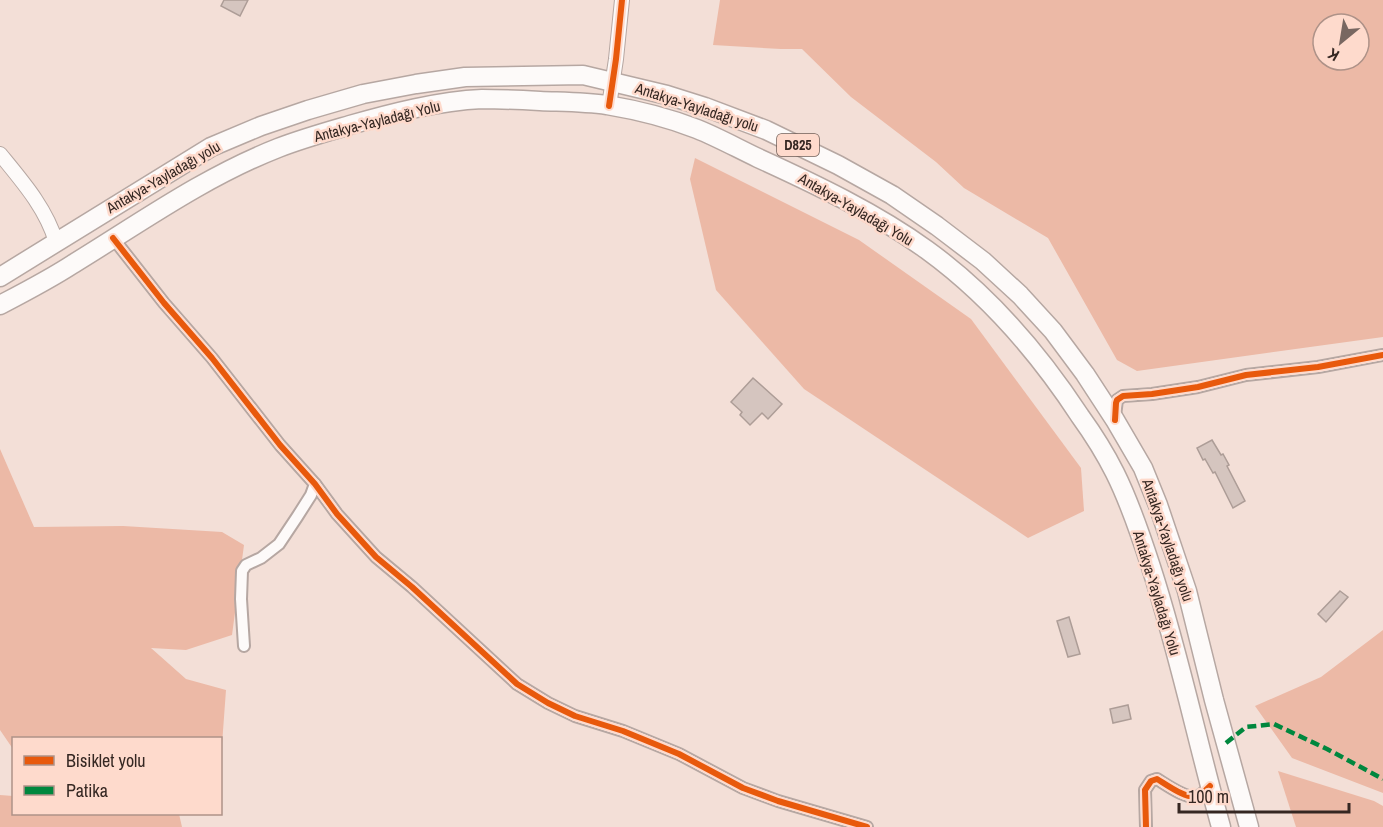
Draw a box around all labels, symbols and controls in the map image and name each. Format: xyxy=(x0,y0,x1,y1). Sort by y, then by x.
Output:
north arrow xyxy=(1311,12,1371,72)
text: K xyxy=(1323,43,1343,67)
street label: Antakya-Yayladağı yolu xyxy=(632,77,761,137)
street label: Antakya-Yayladağı Yolu xyxy=(311,95,442,147)
road number: D825 xyxy=(777,134,819,156)
street label: Antakya-Yayladağı yolu xyxy=(101,136,224,219)
street label: Antakya-Yayladağı Yolu xyxy=(794,167,917,250)
street label: Antakya-Yayladağı yolu xyxy=(1137,475,1199,604)
street label: Antakya-Yayladağı Yolu xyxy=(1128,527,1186,658)
legend xyxy=(12,737,222,815)
text: Bisiklet yolu xyxy=(66,748,146,773)
scale bar xyxy=(1179,776,1348,814)
text: Patika xyxy=(66,778,108,803)
text: 100 m xyxy=(1188,784,1229,809)

